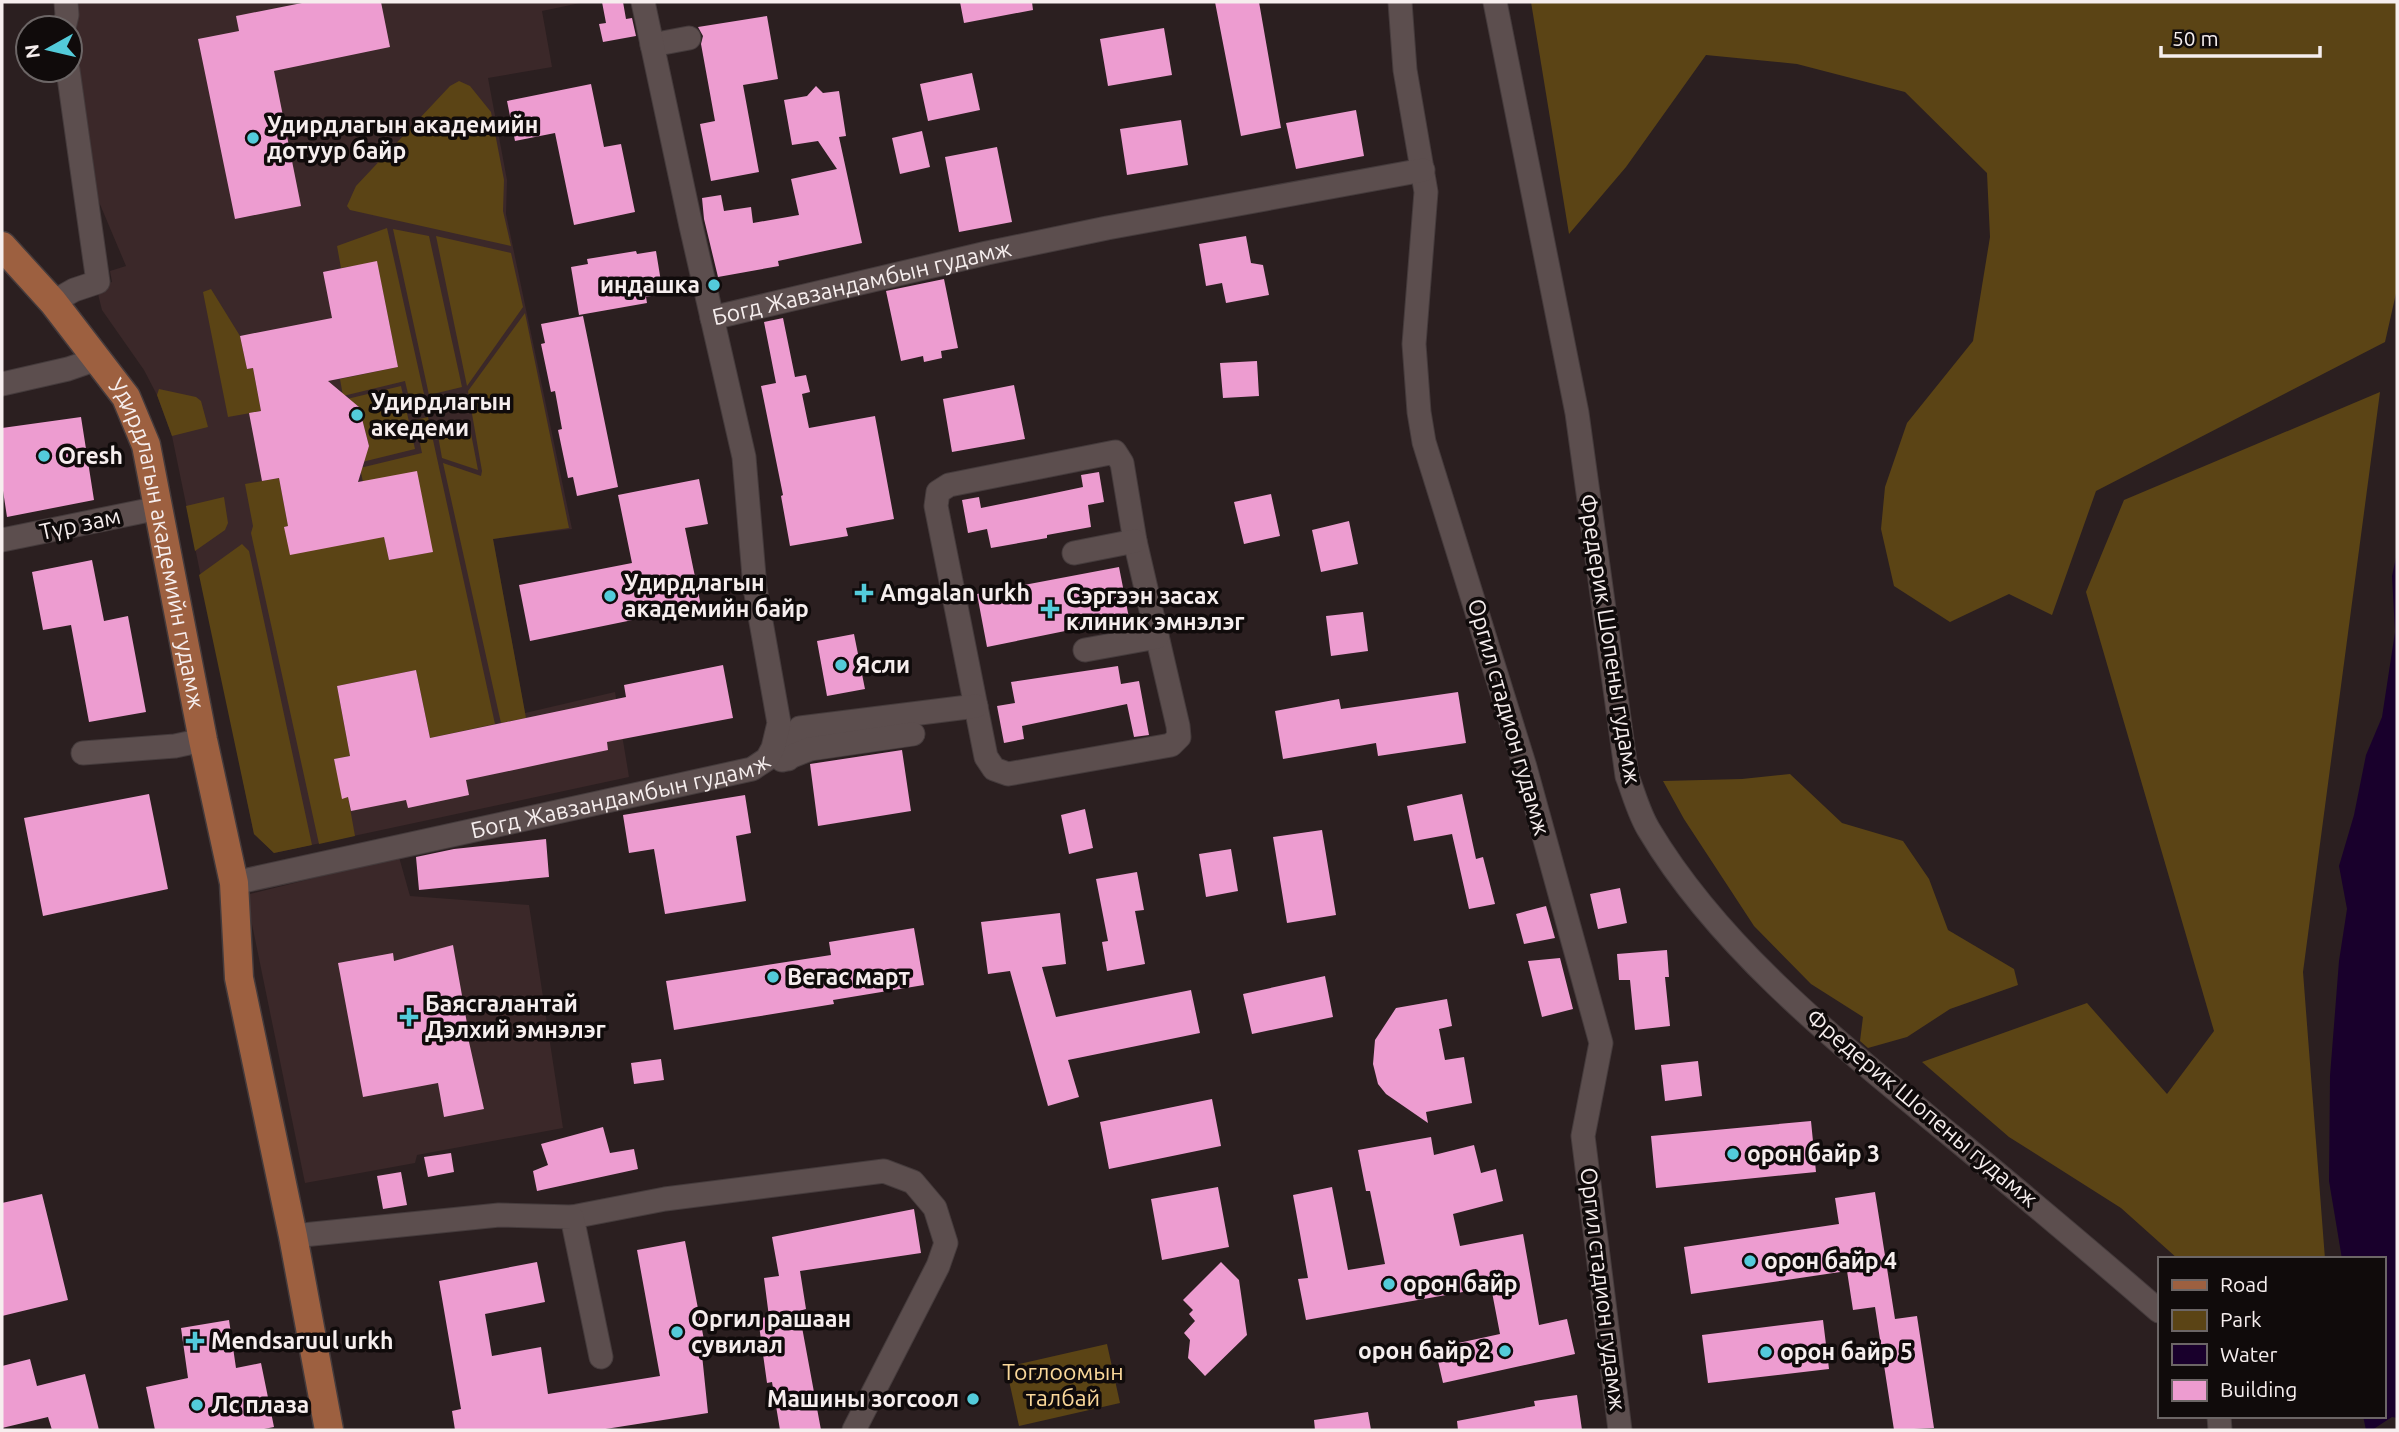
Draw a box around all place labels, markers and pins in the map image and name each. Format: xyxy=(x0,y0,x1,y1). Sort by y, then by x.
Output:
place label: Удирдлагын академийн дотуур байр xyxy=(267,112,538,163)
marker: Удирдлагын академийн дотуур байр xyxy=(245,130,261,146)
place label: индашка xyxy=(600,272,700,297)
marker: индашка xyxy=(706,277,722,293)
place label: Удирдлагын акедеми xyxy=(371,389,512,440)
marker: Удирдлагын акедеми xyxy=(349,407,365,423)
place label: Oresh xyxy=(58,443,123,468)
marker: Oresh xyxy=(36,448,52,464)
place label: Удирдлагын академийн байр xyxy=(624,570,809,621)
place label: Amgalan urkh xyxy=(880,580,1030,605)
marker: Amgalan urkh xyxy=(854,583,874,603)
place label: Сэргээн засах клиник эмнэлэг xyxy=(1066,583,1244,634)
marker: Удирдлагын академийн байр xyxy=(602,588,618,604)
marker: Сэргээн засах клиник эмнэлэг xyxy=(1040,599,1060,619)
place label: Ясли xyxy=(855,652,910,677)
marker: Ясли xyxy=(833,657,849,673)
place label: Вегас март xyxy=(787,964,910,989)
marker: Вегас март xyxy=(765,969,781,985)
place label: Баясгалантай Дэлхий эмнэлэг xyxy=(425,991,606,1042)
marker: Баясгалантай Дэлхий эмнэлэг xyxy=(399,1007,419,1027)
place label: орон байр 3 xyxy=(1747,1141,1880,1166)
marker: орон байр 3 xyxy=(1725,1146,1741,1162)
place label: орон байр 4 xyxy=(1764,1248,1897,1273)
marker: орон байр 4 xyxy=(1742,1253,1758,1269)
place label: орон байр xyxy=(1403,1271,1518,1296)
marker: орон байр xyxy=(1381,1276,1397,1292)
place label: Оргил рашаан сувилал xyxy=(691,1306,851,1357)
marker: Оргил рашаан сувилал xyxy=(669,1324,685,1340)
place label: Mendsaruul urkh xyxy=(211,1328,393,1353)
marker: Mendsaruul urkh xyxy=(185,1331,205,1351)
place label: орон байр 2 xyxy=(1358,1338,1491,1363)
place label: орон байр 5 xyxy=(1780,1339,1913,1364)
marker: орон байр 2 xyxy=(1497,1343,1513,1359)
marker: орон байр 5 xyxy=(1758,1344,1774,1360)
place label: Машины зогсоол xyxy=(767,1386,959,1411)
marker: Машины зогсоол xyxy=(965,1391,981,1407)
place label: Лс плаза xyxy=(211,1392,309,1417)
marker: Лс плаза xyxy=(189,1397,205,1413)

